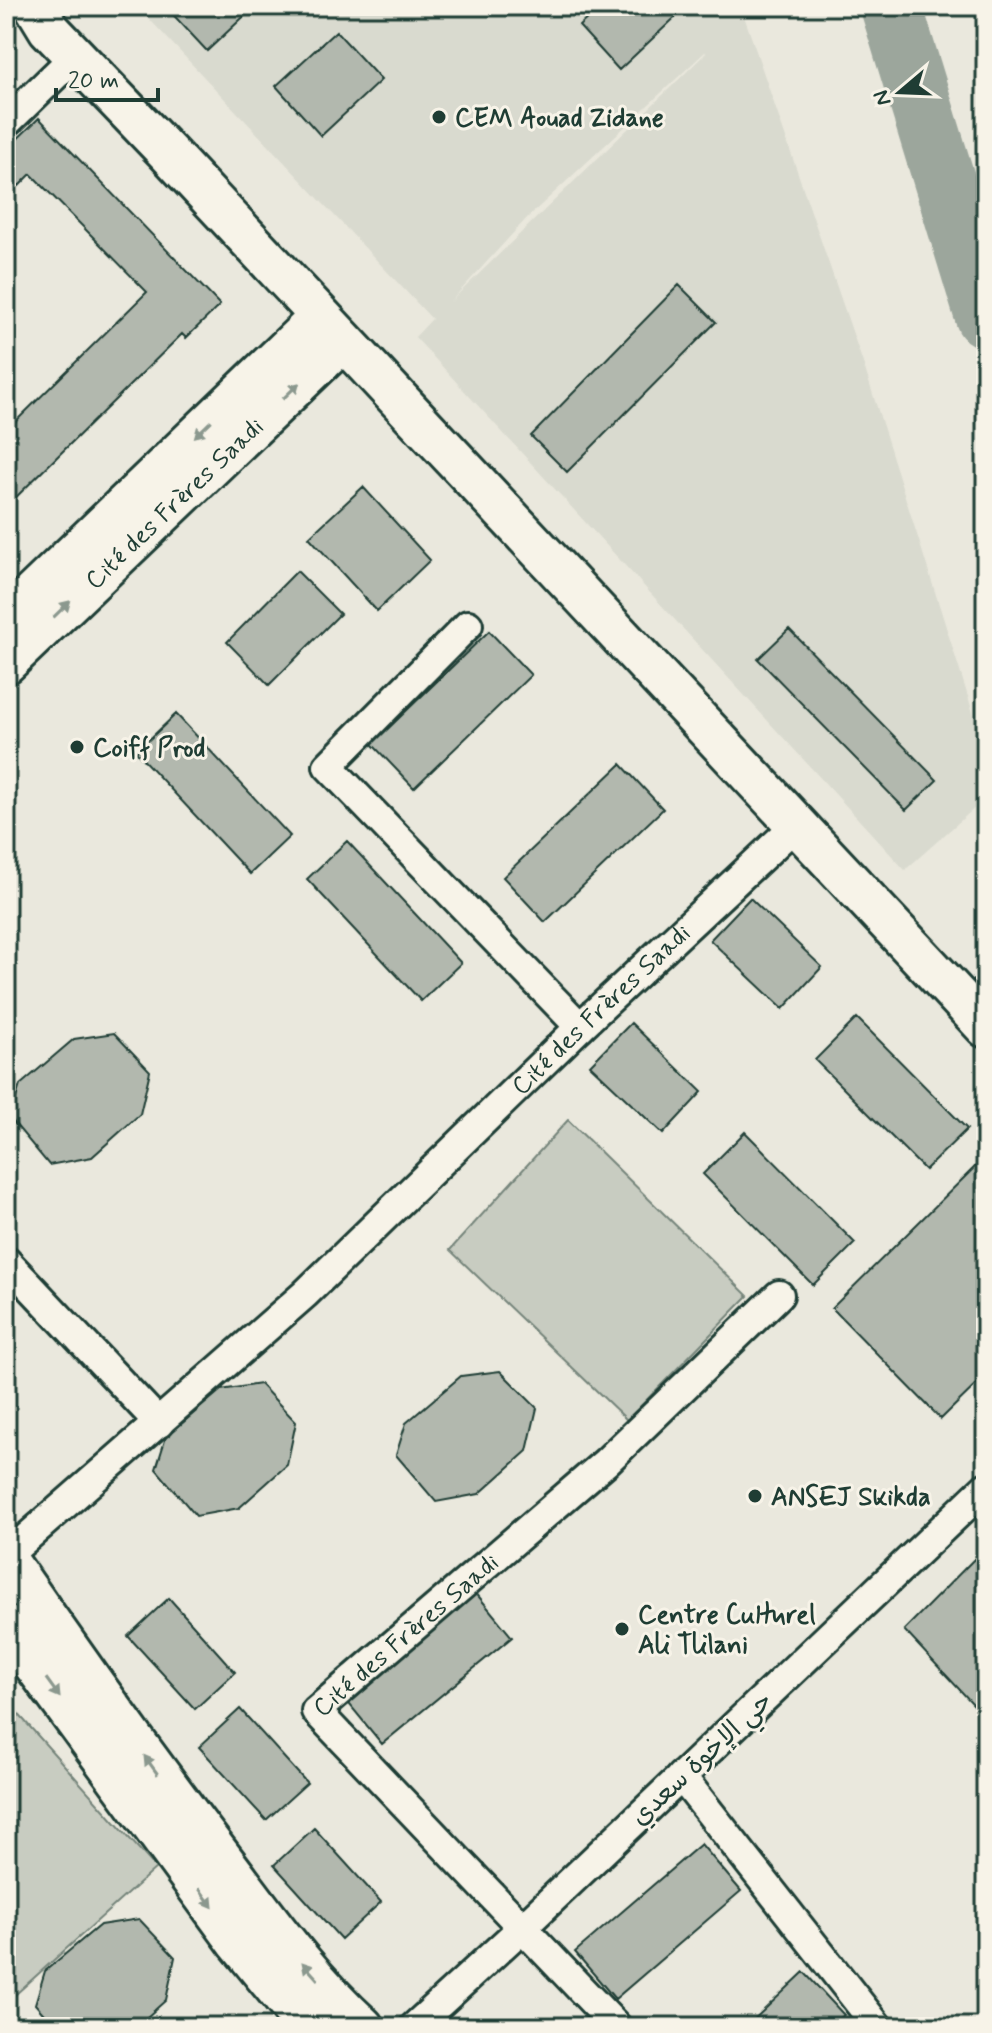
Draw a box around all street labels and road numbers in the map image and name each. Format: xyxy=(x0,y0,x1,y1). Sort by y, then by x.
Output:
street label: Cité des Frères Saadi xyxy=(78,411,272,598)
street label: Cité des Frères Saadi xyxy=(505,917,699,1104)
street label: Cité des Frères Saadi xyxy=(306,1546,507,1725)
street label: حي الإخوة سعدي xyxy=(624,1685,783,1837)

